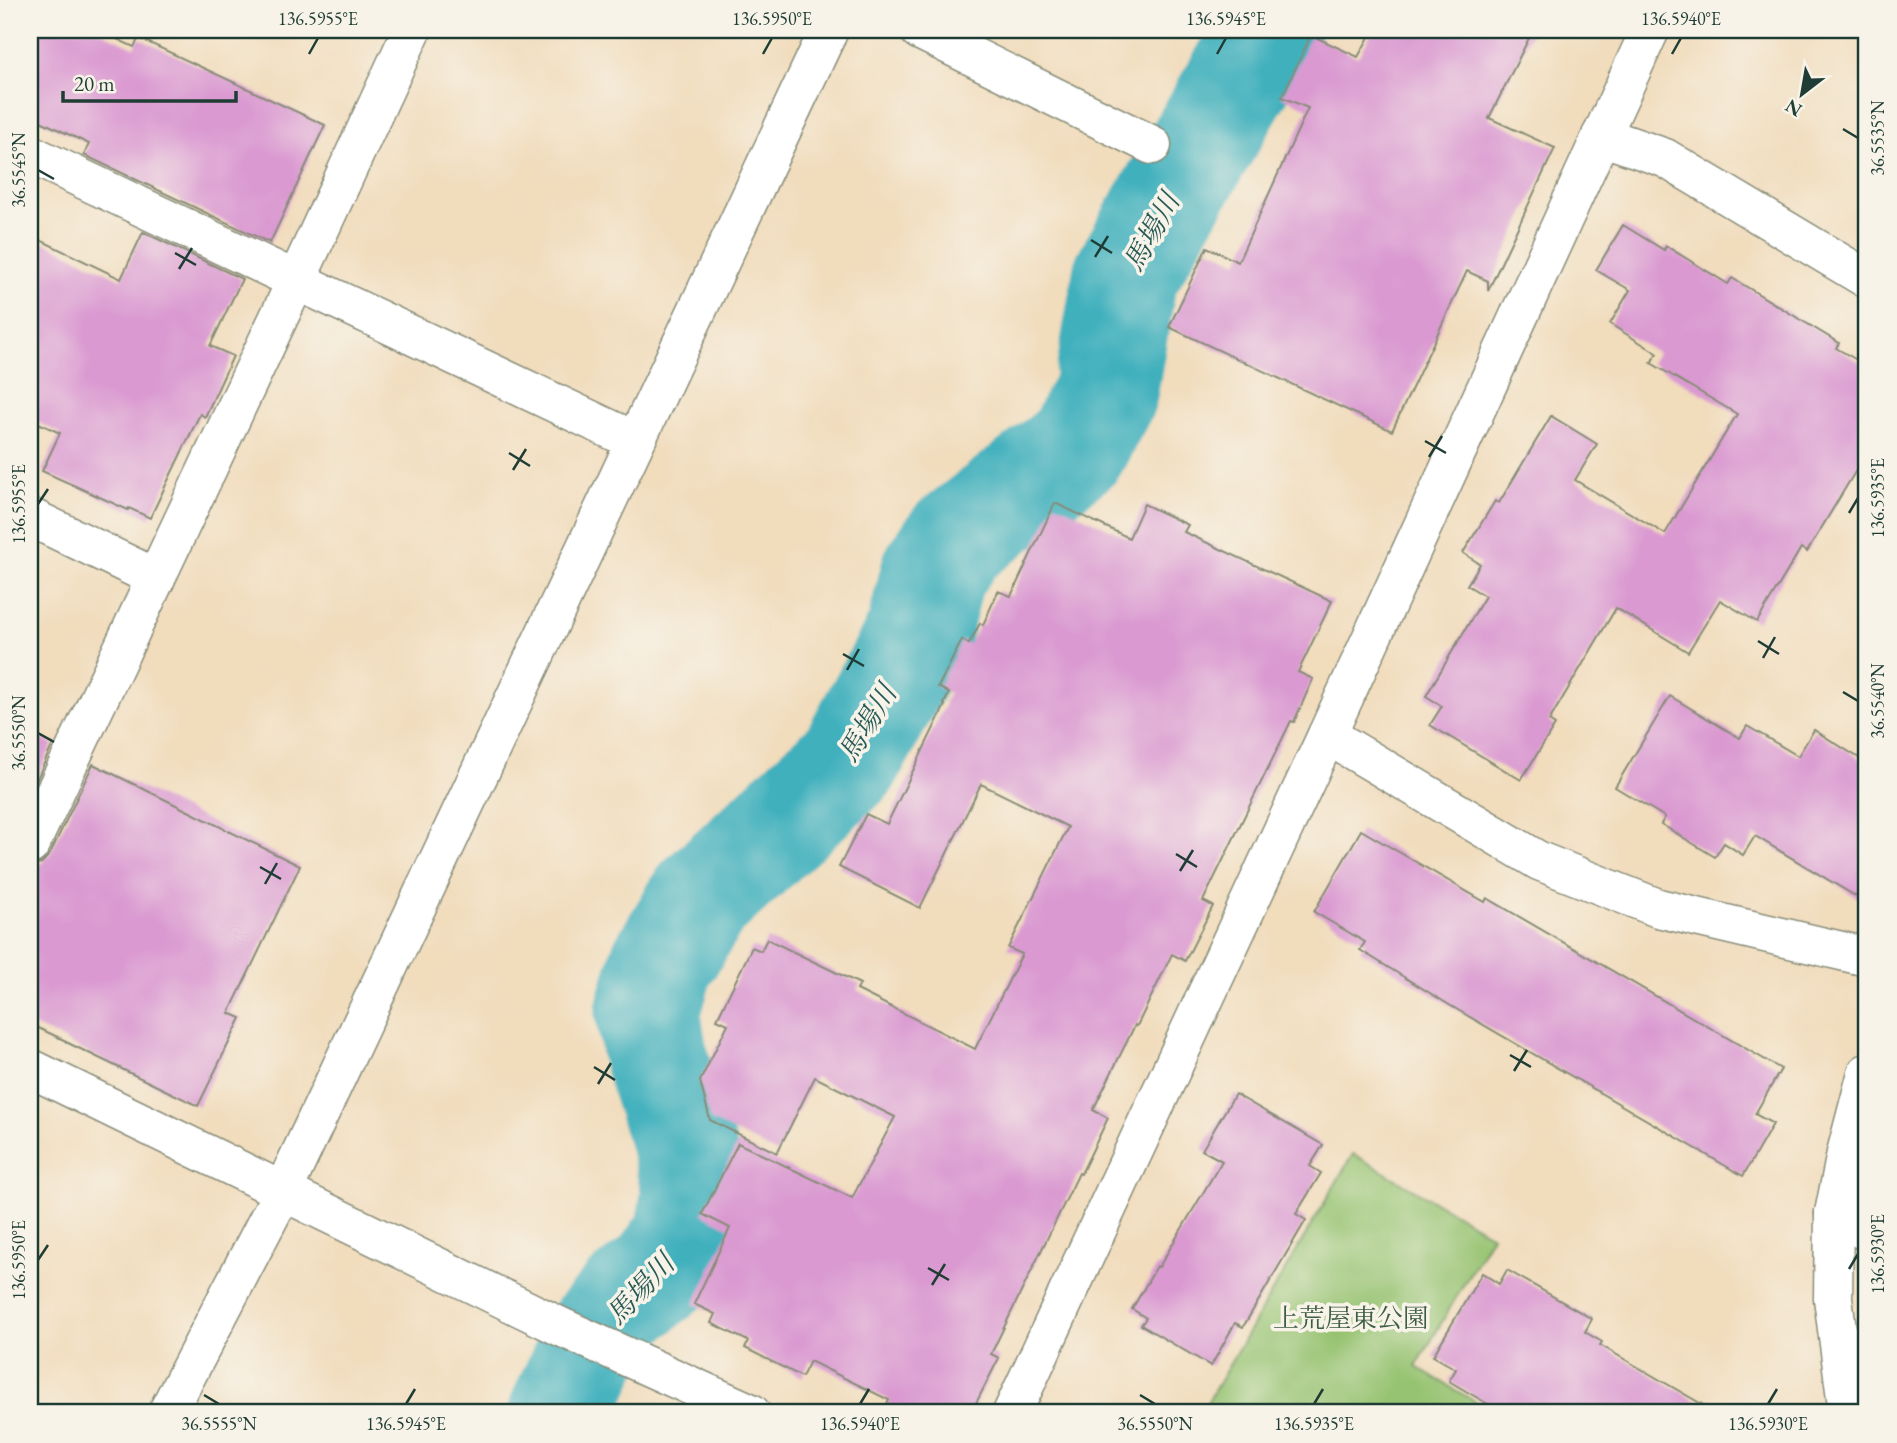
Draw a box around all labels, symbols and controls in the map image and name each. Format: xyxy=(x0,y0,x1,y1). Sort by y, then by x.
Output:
text: 136.5955°E xyxy=(278,7,358,30)
text: 136.5950°E xyxy=(732,7,812,30)
text: 136.5945°E xyxy=(1186,7,1266,30)
text: 136.5940°E xyxy=(1641,7,1721,30)
scale bar xyxy=(63,60,236,104)
north arrow xyxy=(1768,60,1838,130)
text: 20 m xyxy=(74,70,115,97)
text: N xyxy=(1780,93,1807,123)
text: 36.5535°N xyxy=(1866,100,1889,176)
text: 36.5545°N xyxy=(7,132,30,208)
water label: 馬場川 xyxy=(1115,184,1189,277)
text: 136.5935°E xyxy=(1866,458,1889,538)
text: 136.5955°E xyxy=(7,464,30,544)
text: 36.5540°N xyxy=(1866,663,1889,739)
water label: 馬場川 xyxy=(830,675,906,768)
text: 36.5550°N xyxy=(7,695,30,771)
text: 136.5930°E xyxy=(1866,1214,1889,1294)
text: 136.5950°E xyxy=(7,1220,30,1300)
water label: 馬場川 xyxy=(598,1244,684,1332)
park label: 上荒屋東公園 xyxy=(1273,1301,1429,1335)
text: 36.5555°N xyxy=(181,1412,257,1435)
text: 136.5945°E xyxy=(366,1412,446,1435)
text: 136.5940°E xyxy=(820,1412,900,1435)
text: 36.5550°N xyxy=(1117,1412,1193,1435)
text: 136.5935°E xyxy=(1274,1412,1354,1435)
text: 136.5930°E xyxy=(1728,1412,1808,1435)

